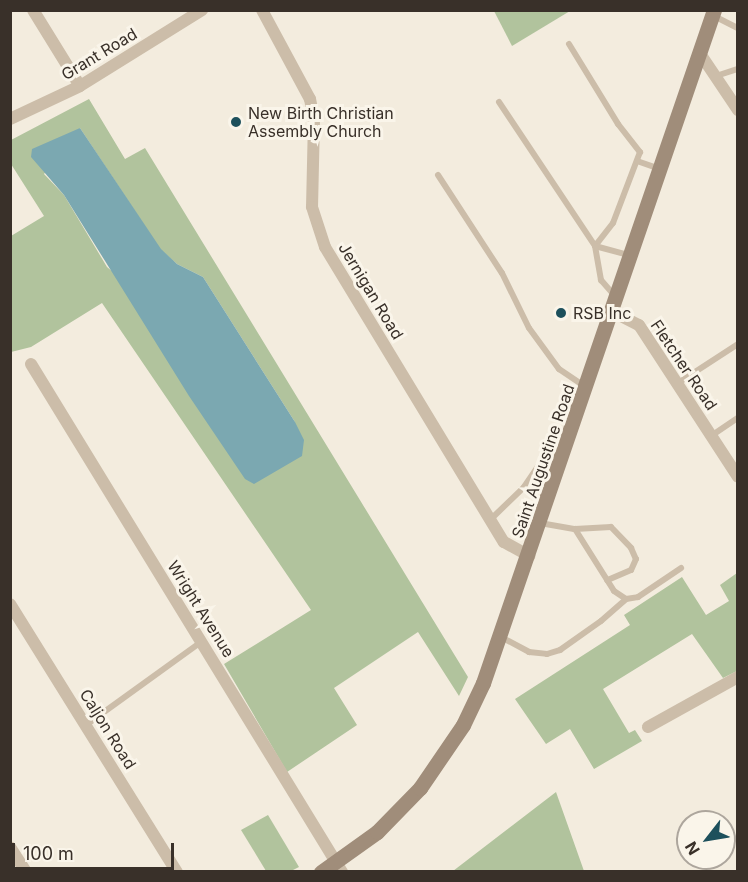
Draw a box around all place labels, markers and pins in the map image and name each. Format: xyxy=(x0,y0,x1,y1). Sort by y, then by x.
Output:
place label: New Birth Christian Assembly Church xyxy=(248,103,394,141)
marker: New Birth Christian Assembly Church xyxy=(229,115,243,129)
place label: RSB Inc xyxy=(573,303,631,323)
marker: RSB Inc xyxy=(554,306,568,320)

